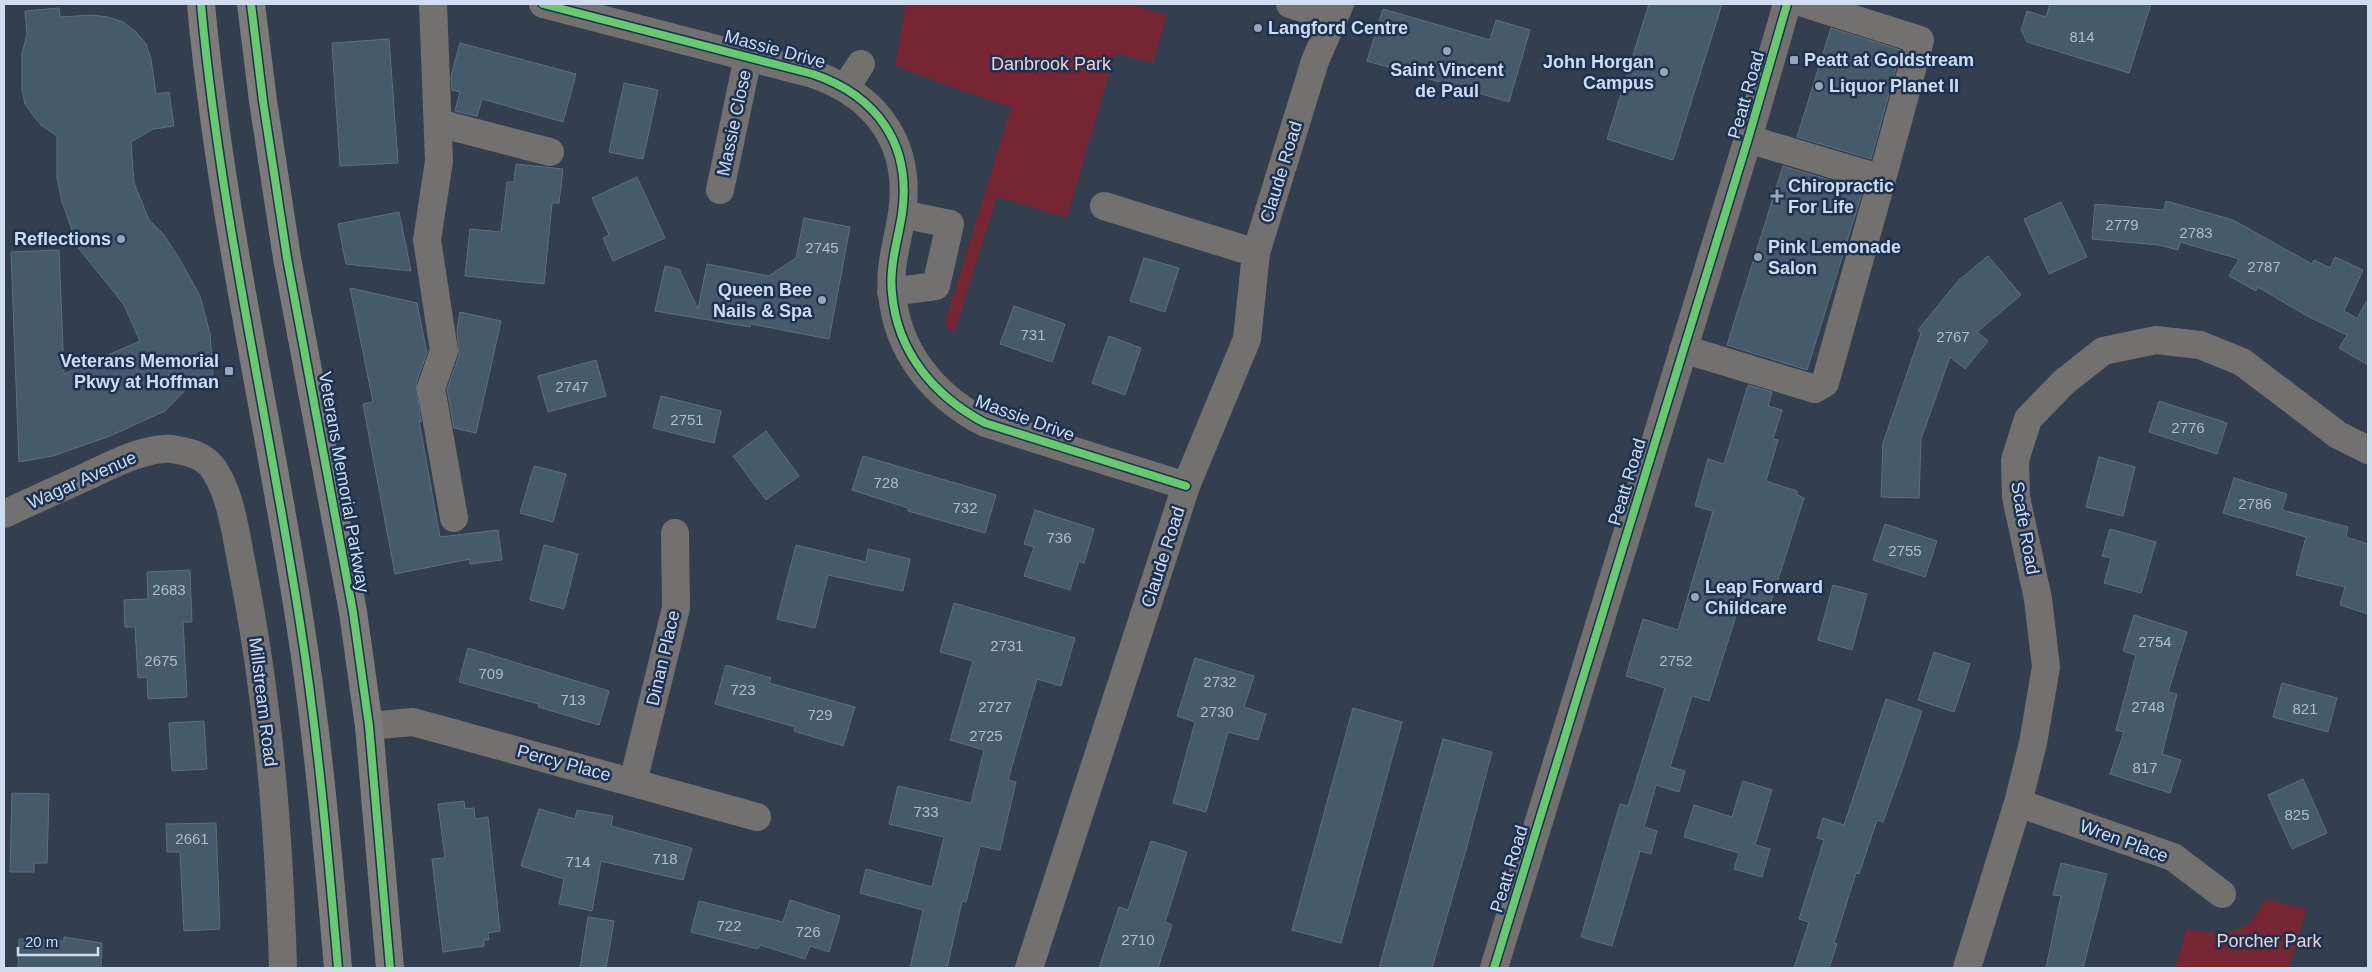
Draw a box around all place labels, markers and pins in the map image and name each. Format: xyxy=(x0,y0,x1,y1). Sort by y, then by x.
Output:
place label: Langford Centre xyxy=(1268,18,1408,38)
marker: Langford Centre xyxy=(1252,22,1264,34)
marker: Saint Vincent de Paul xyxy=(1441,45,1453,57)
place label: Peatt at Goldstream xyxy=(1804,50,1974,70)
place label: John Horgan Campus xyxy=(1543,52,1654,93)
marker: Peatt at Goldstream xyxy=(1788,54,1800,66)
place label: Saint Vincent de Paul xyxy=(1390,60,1504,101)
marker: John Horgan Campus xyxy=(1658,66,1670,78)
place label: Liquor Planet II xyxy=(1829,76,1959,96)
marker: Liquor Planet II xyxy=(1813,80,1825,92)
place label: Chiropractic For Life xyxy=(1788,176,1894,217)
marker: Chiropractic For Life xyxy=(1770,189,1784,203)
place label: Reflections xyxy=(14,229,111,249)
marker: Reflections xyxy=(115,233,127,245)
place label: Pink Lemonade Salon xyxy=(1768,237,1901,278)
marker: Pink Lemonade Salon xyxy=(1752,251,1764,263)
place label: Queen Bee Nails & Spa xyxy=(713,280,813,321)
marker: Queen Bee Nails & Spa xyxy=(816,294,828,306)
place label: Veterans Memorial Pkwy at Hoffman xyxy=(60,351,219,392)
marker: Veterans Memorial Pkwy at Hoffman xyxy=(223,365,235,377)
place label: Leap Forward Childcare xyxy=(1705,577,1823,618)
marker: Leap Forward Childcare xyxy=(1689,591,1701,603)

